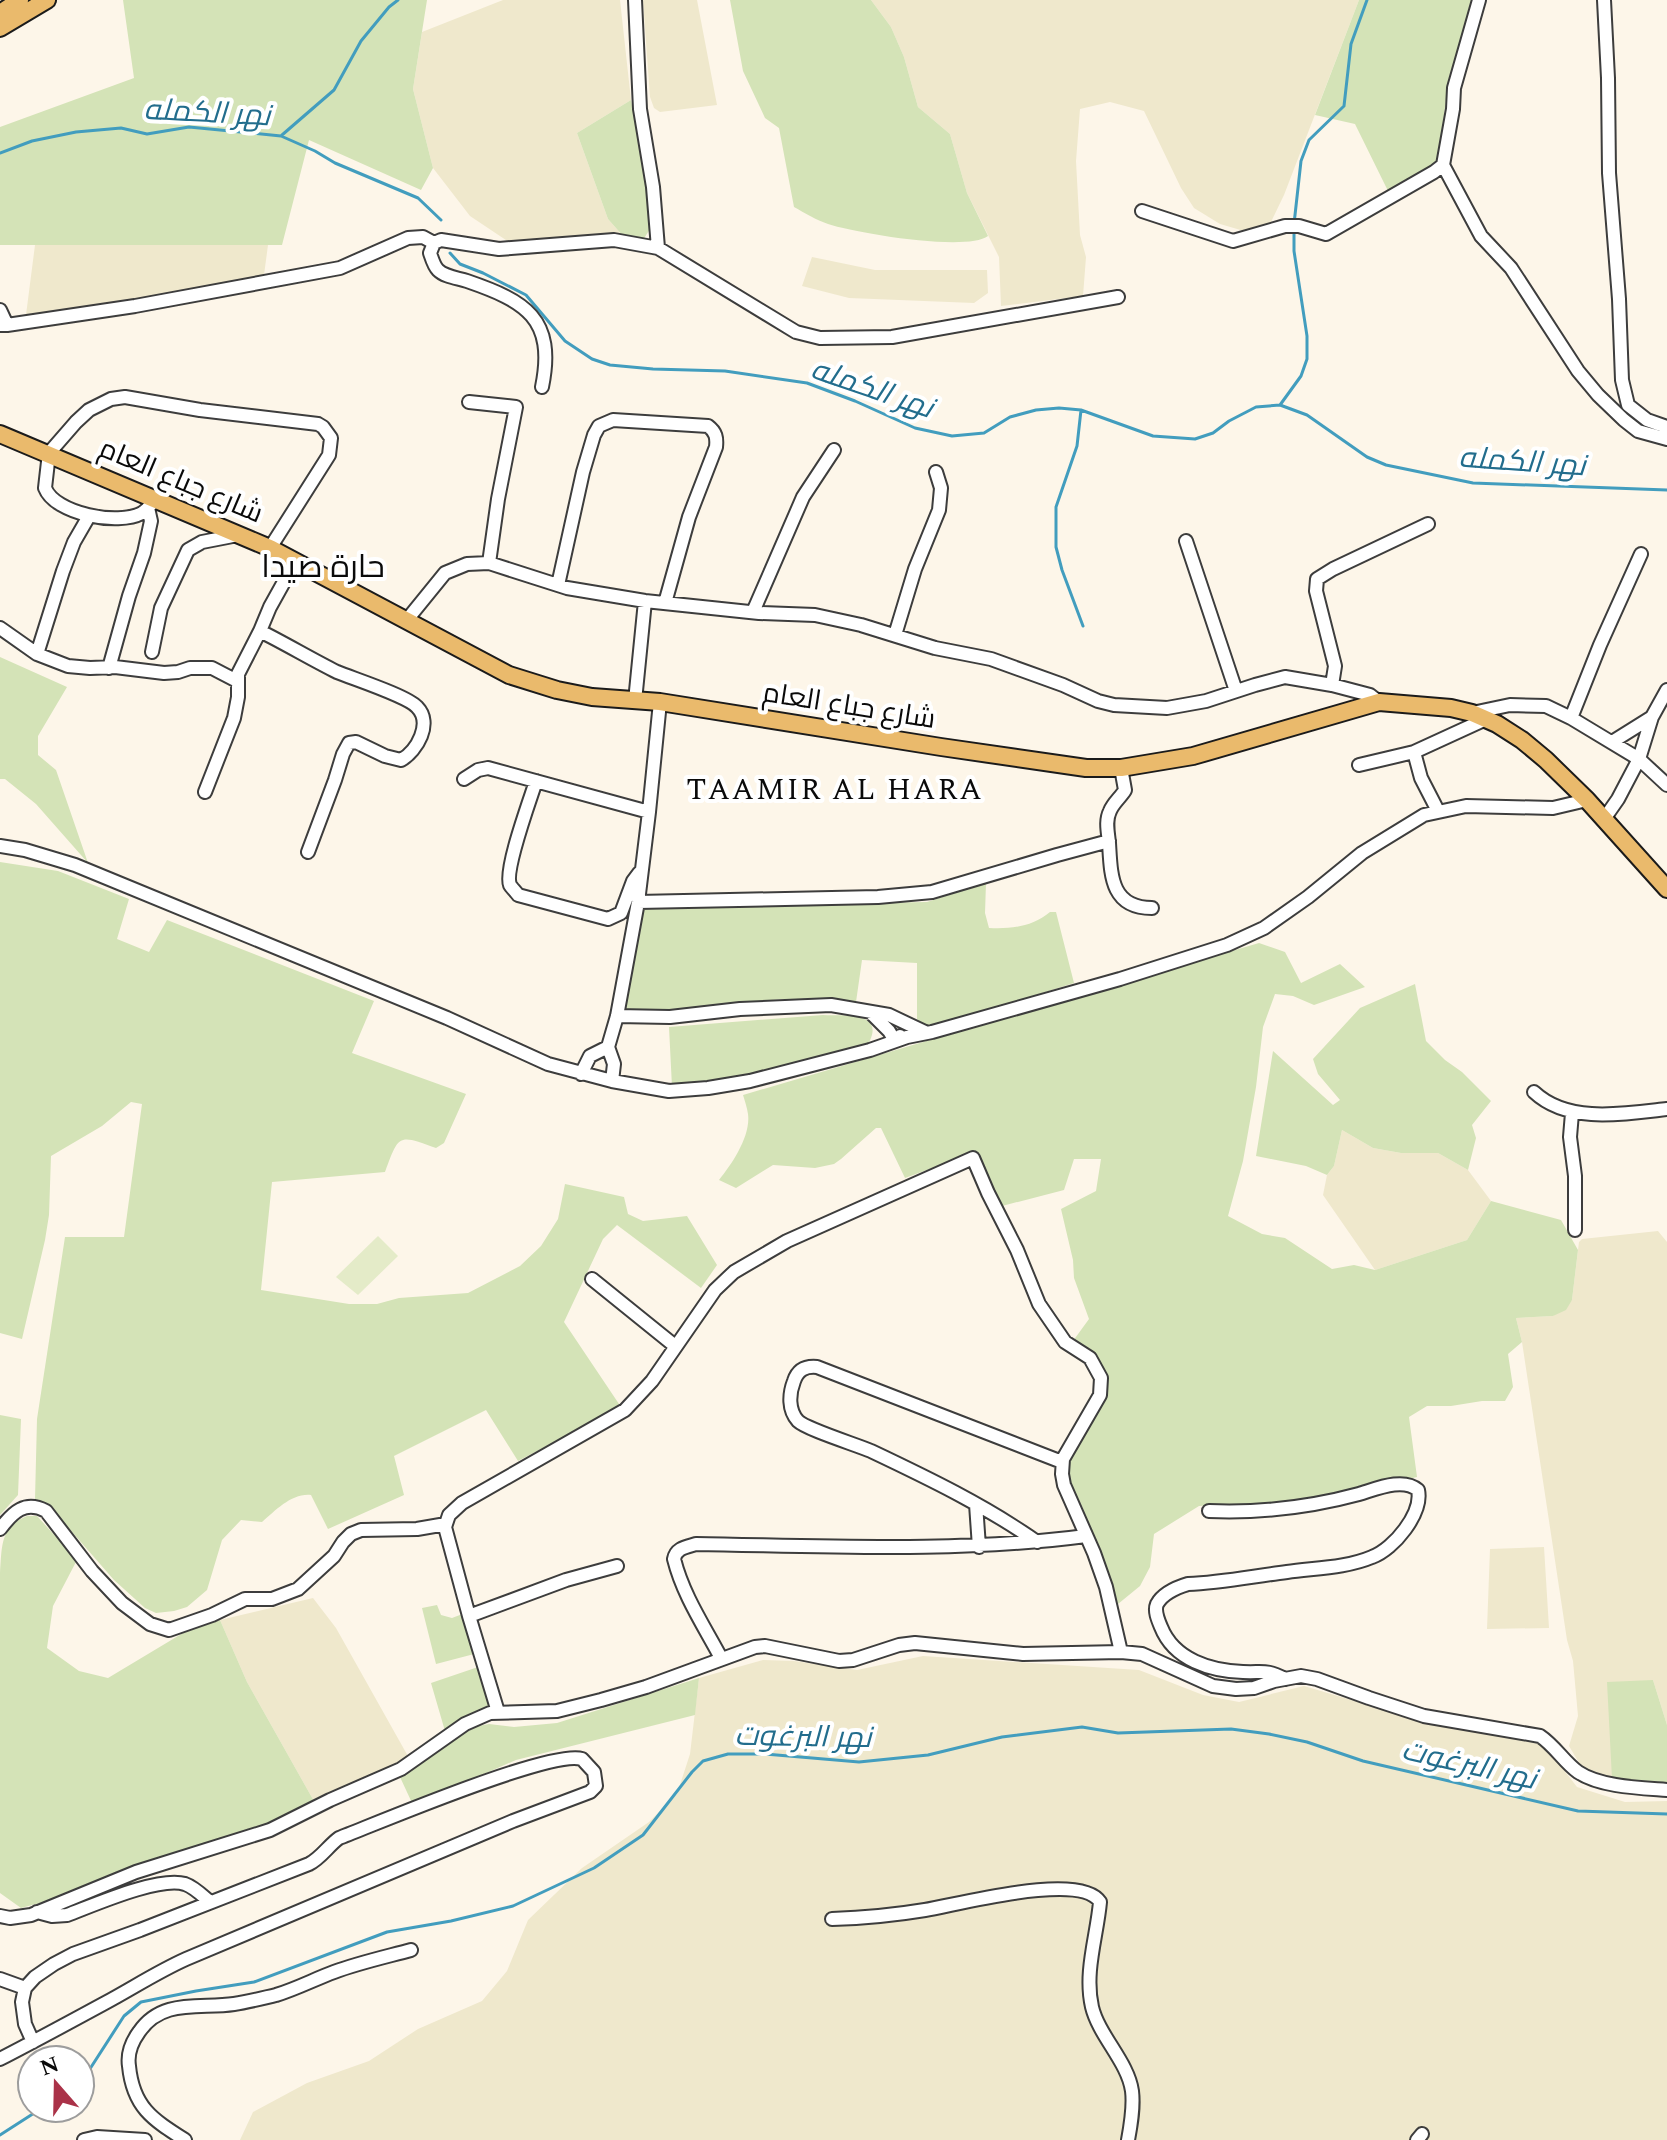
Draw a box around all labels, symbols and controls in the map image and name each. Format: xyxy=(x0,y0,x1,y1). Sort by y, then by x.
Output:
water label: نهر الكمله xyxy=(142,87,275,139)
water label: نهر الكمله xyxy=(805,347,942,432)
street label: شارع جباع العام xyxy=(92,427,270,535)
water label: نهر الكمله xyxy=(1457,435,1590,490)
district label: حارة صيدا xyxy=(261,543,385,592)
street label: شارع جباع العام xyxy=(759,671,939,741)
district label: TAAMIR AL HARA xyxy=(686,767,984,813)
water label: نهر البرغوت xyxy=(734,1713,875,1761)
water label: نهر البرغوت xyxy=(1397,1727,1544,1803)
north arrow xyxy=(16,2044,96,2124)
text: N xyxy=(36,2048,64,2085)

